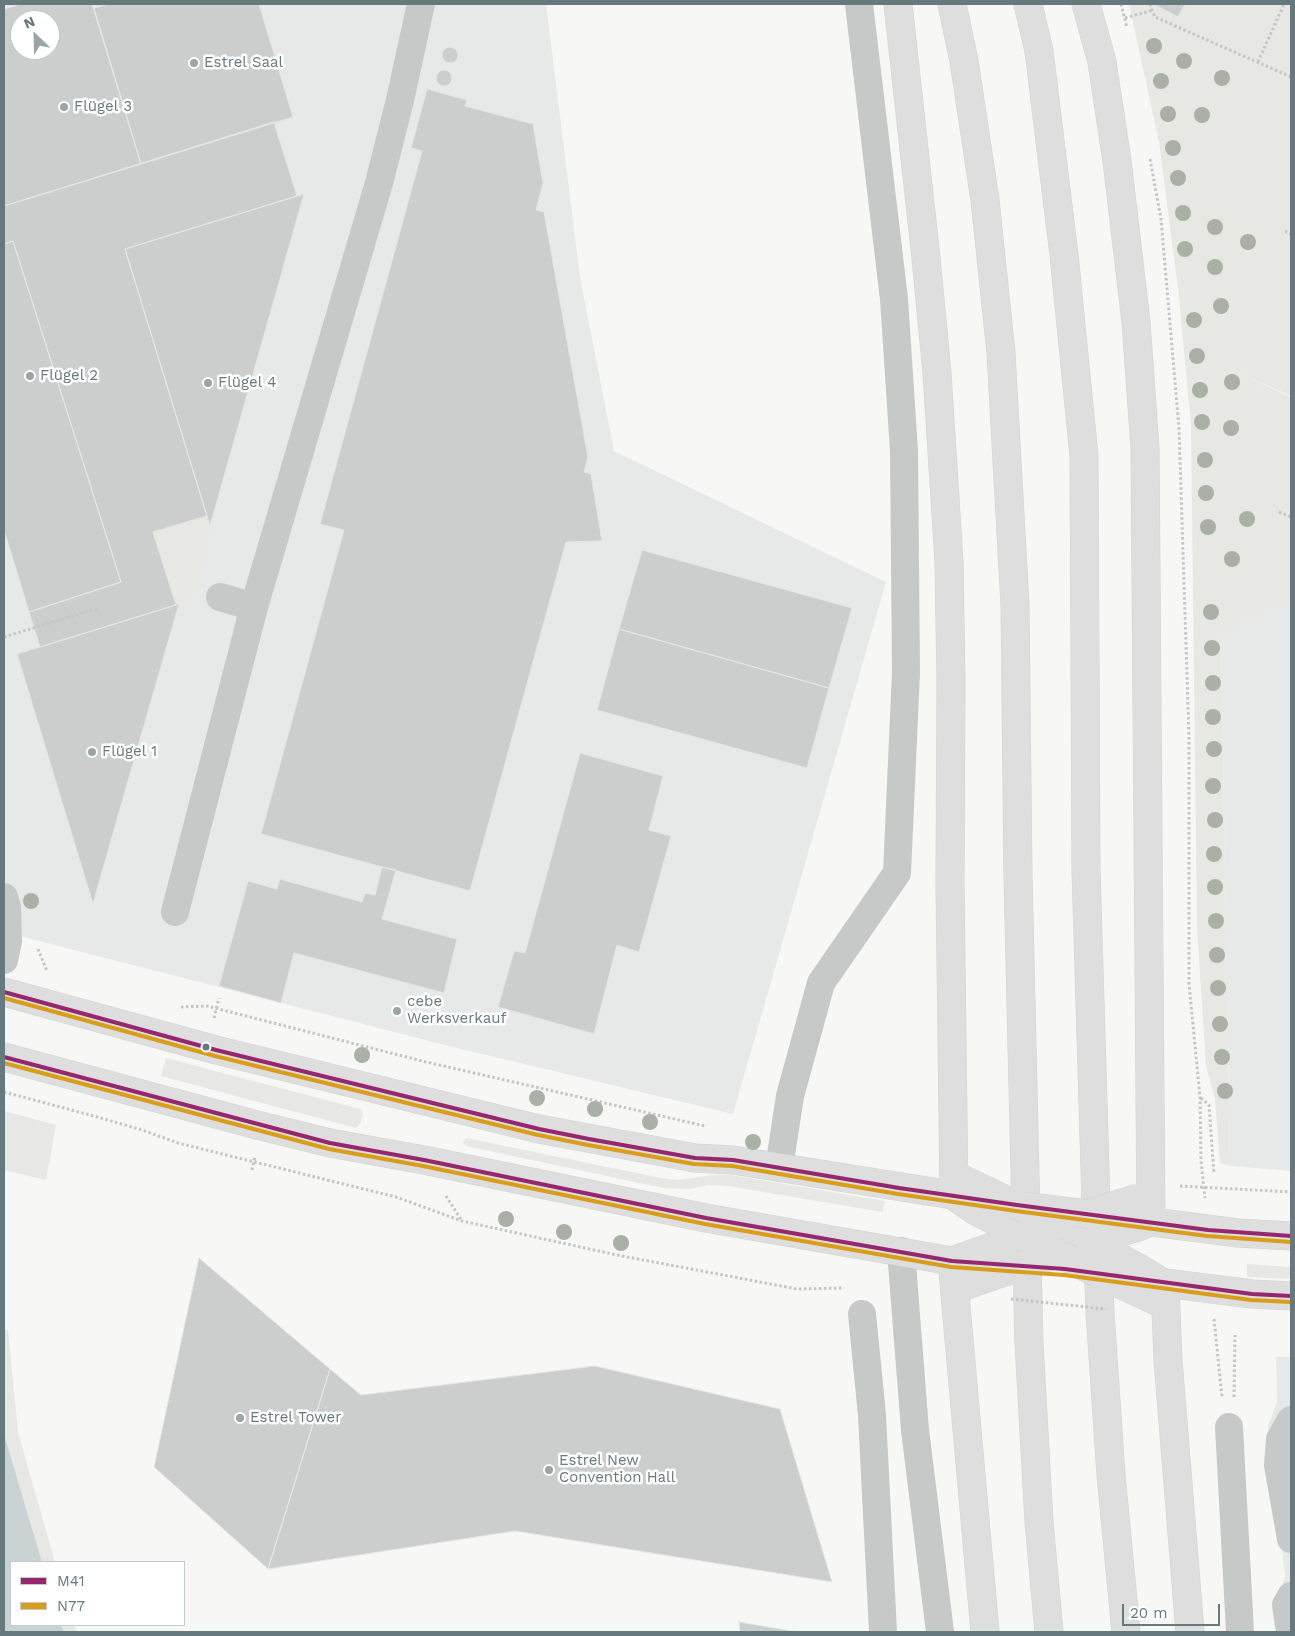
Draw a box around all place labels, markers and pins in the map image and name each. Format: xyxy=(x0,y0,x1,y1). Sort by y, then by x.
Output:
place label: Estrel Saal xyxy=(204,54,283,72)
marker: Estrel Saal xyxy=(188,57,200,69)
place label: Flügel 3 xyxy=(74,98,132,116)
marker: Flügel 3 xyxy=(58,101,70,113)
place label: Flügel 2 xyxy=(40,367,98,385)
marker: Flügel 2 xyxy=(24,370,36,382)
place label: Flügel 4 xyxy=(218,374,276,392)
marker: Flügel 4 xyxy=(202,377,214,389)
place label: Flügel 1 xyxy=(102,743,157,761)
marker: Flügel 1 xyxy=(86,746,98,758)
place label: cebe Werksverkauf xyxy=(407,993,506,1028)
marker: cebe Werksverkauf xyxy=(391,1005,403,1017)
unlabelled marker xyxy=(201,1042,211,1052)
place label: Estrel Tower xyxy=(250,1409,341,1427)
marker: Estrel Tower xyxy=(234,1412,246,1424)
place label: Estrel New Convention Hall xyxy=(559,1452,675,1487)
marker: Estrel New Convention Hall xyxy=(543,1464,555,1476)

